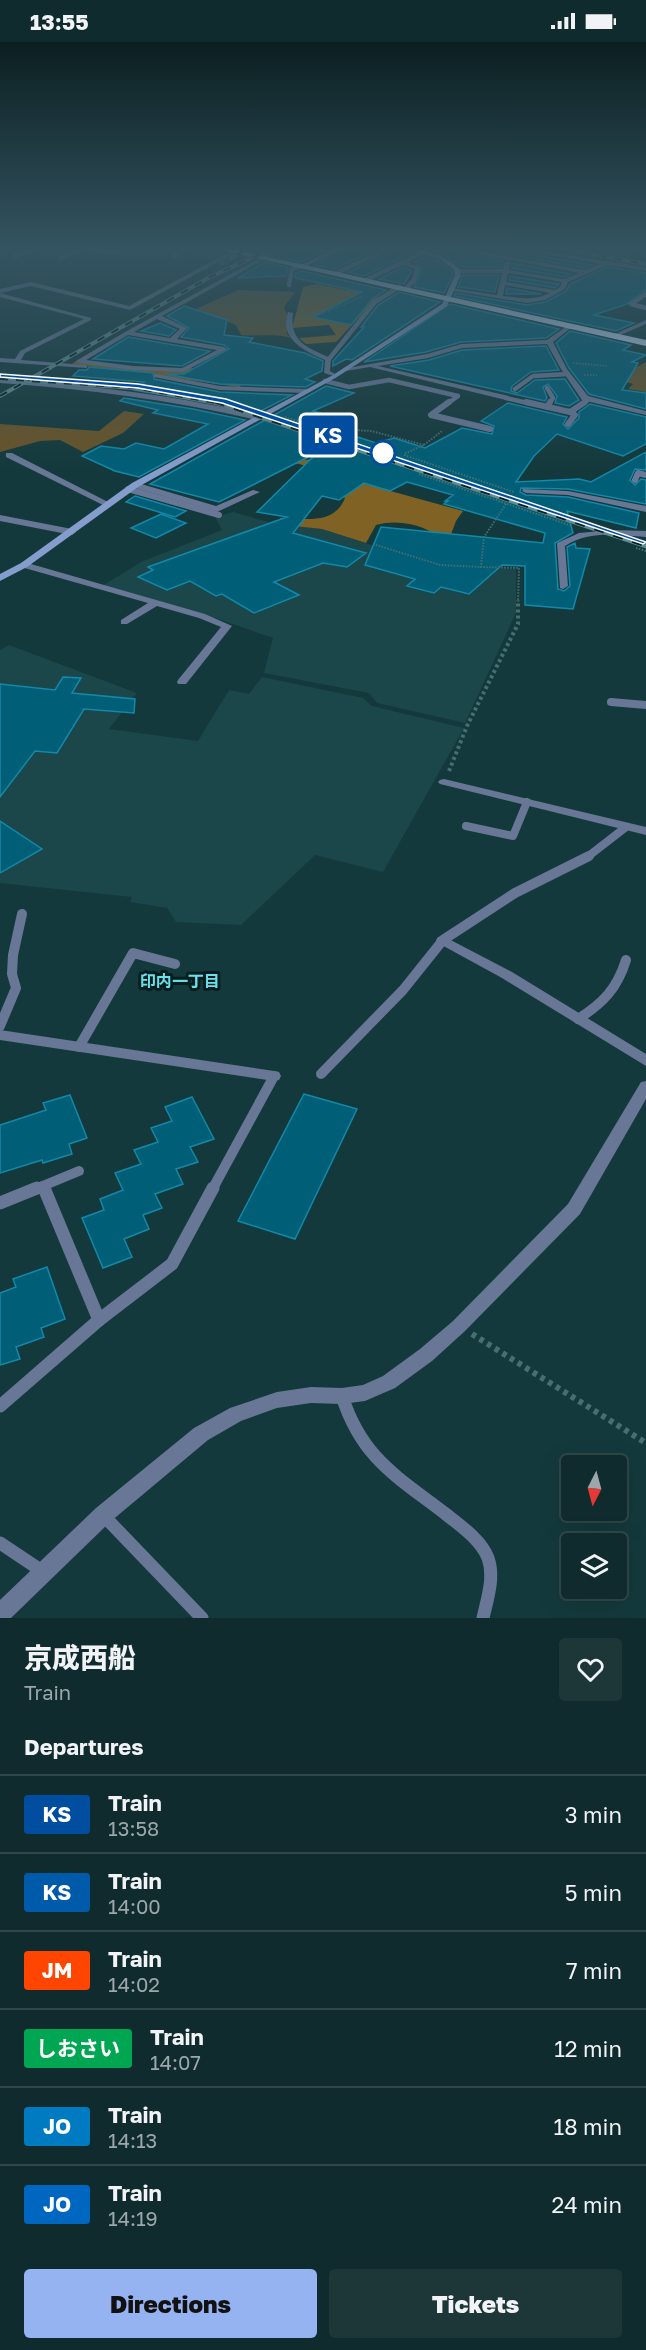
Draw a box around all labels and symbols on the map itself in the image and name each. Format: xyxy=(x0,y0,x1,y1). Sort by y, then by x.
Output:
line badge: KS xyxy=(301,416,355,454)
unlabelled marker xyxy=(370,440,396,466)
district label: 印内一丁目 xyxy=(140,971,220,991)
north arrow xyxy=(561,1455,627,1521)

